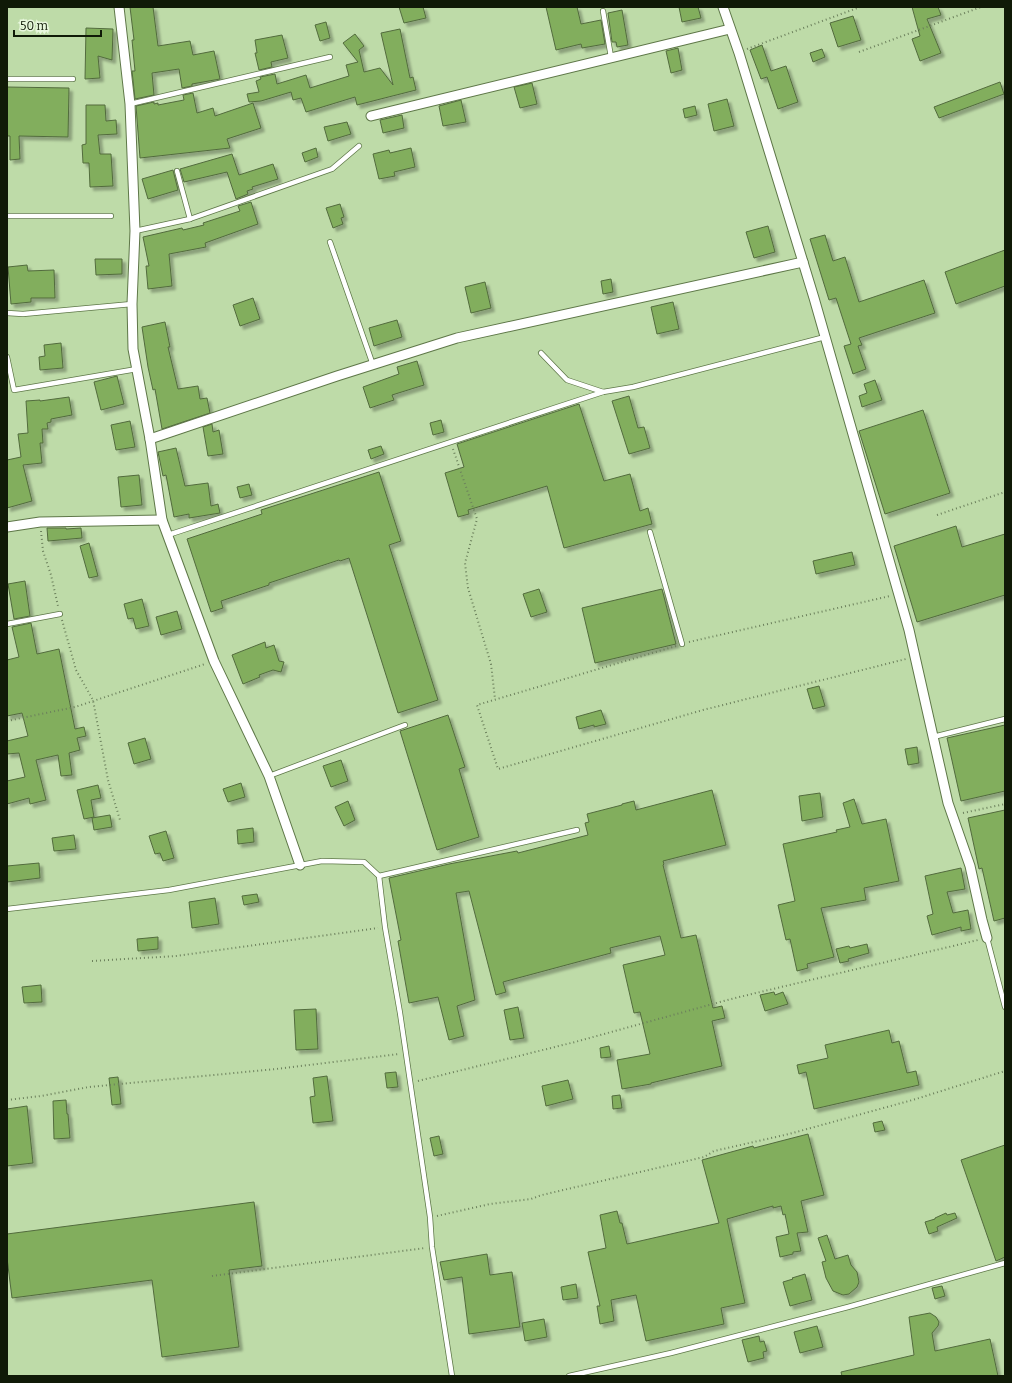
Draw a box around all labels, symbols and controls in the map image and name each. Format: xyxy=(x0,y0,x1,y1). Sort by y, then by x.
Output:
scale bar xyxy=(14,12,101,38)
text: 50 m xyxy=(20,19,49,33)

